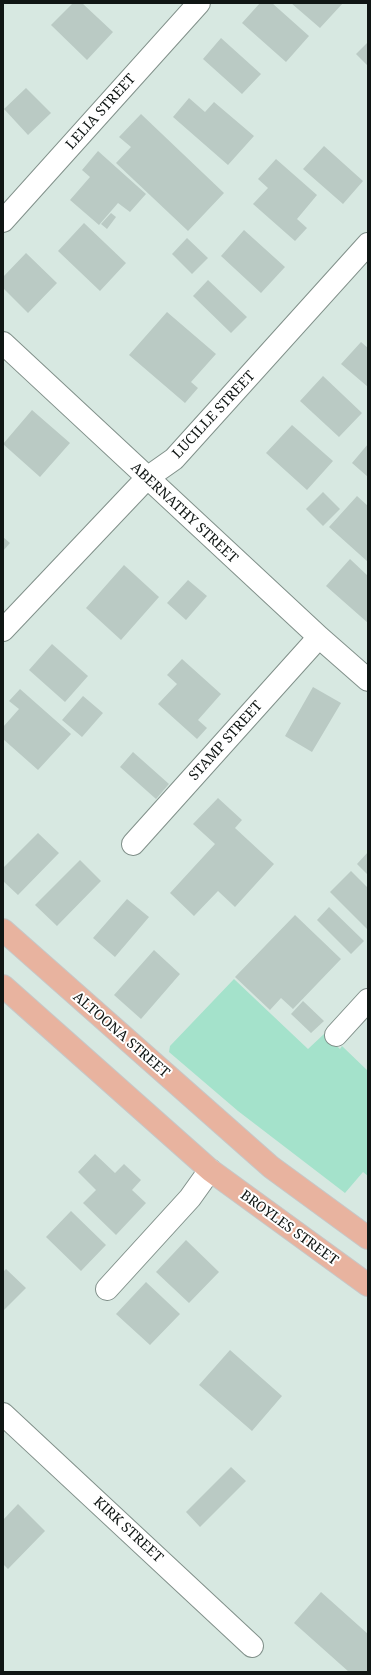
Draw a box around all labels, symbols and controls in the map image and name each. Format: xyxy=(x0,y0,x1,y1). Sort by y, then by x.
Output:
street label: LELIA STREET xyxy=(63,71,139,153)
street label: LUCILLE STREET xyxy=(169,368,259,462)
street label: ABERNATHY STREET xyxy=(127,459,241,567)
street label: STAMP STREET xyxy=(186,698,266,784)
street label: ALTOONA STREET xyxy=(69,989,173,1081)
street label: BROYLES STREET xyxy=(237,1187,341,1269)
street label: KIRK STREET xyxy=(90,1494,166,1566)

